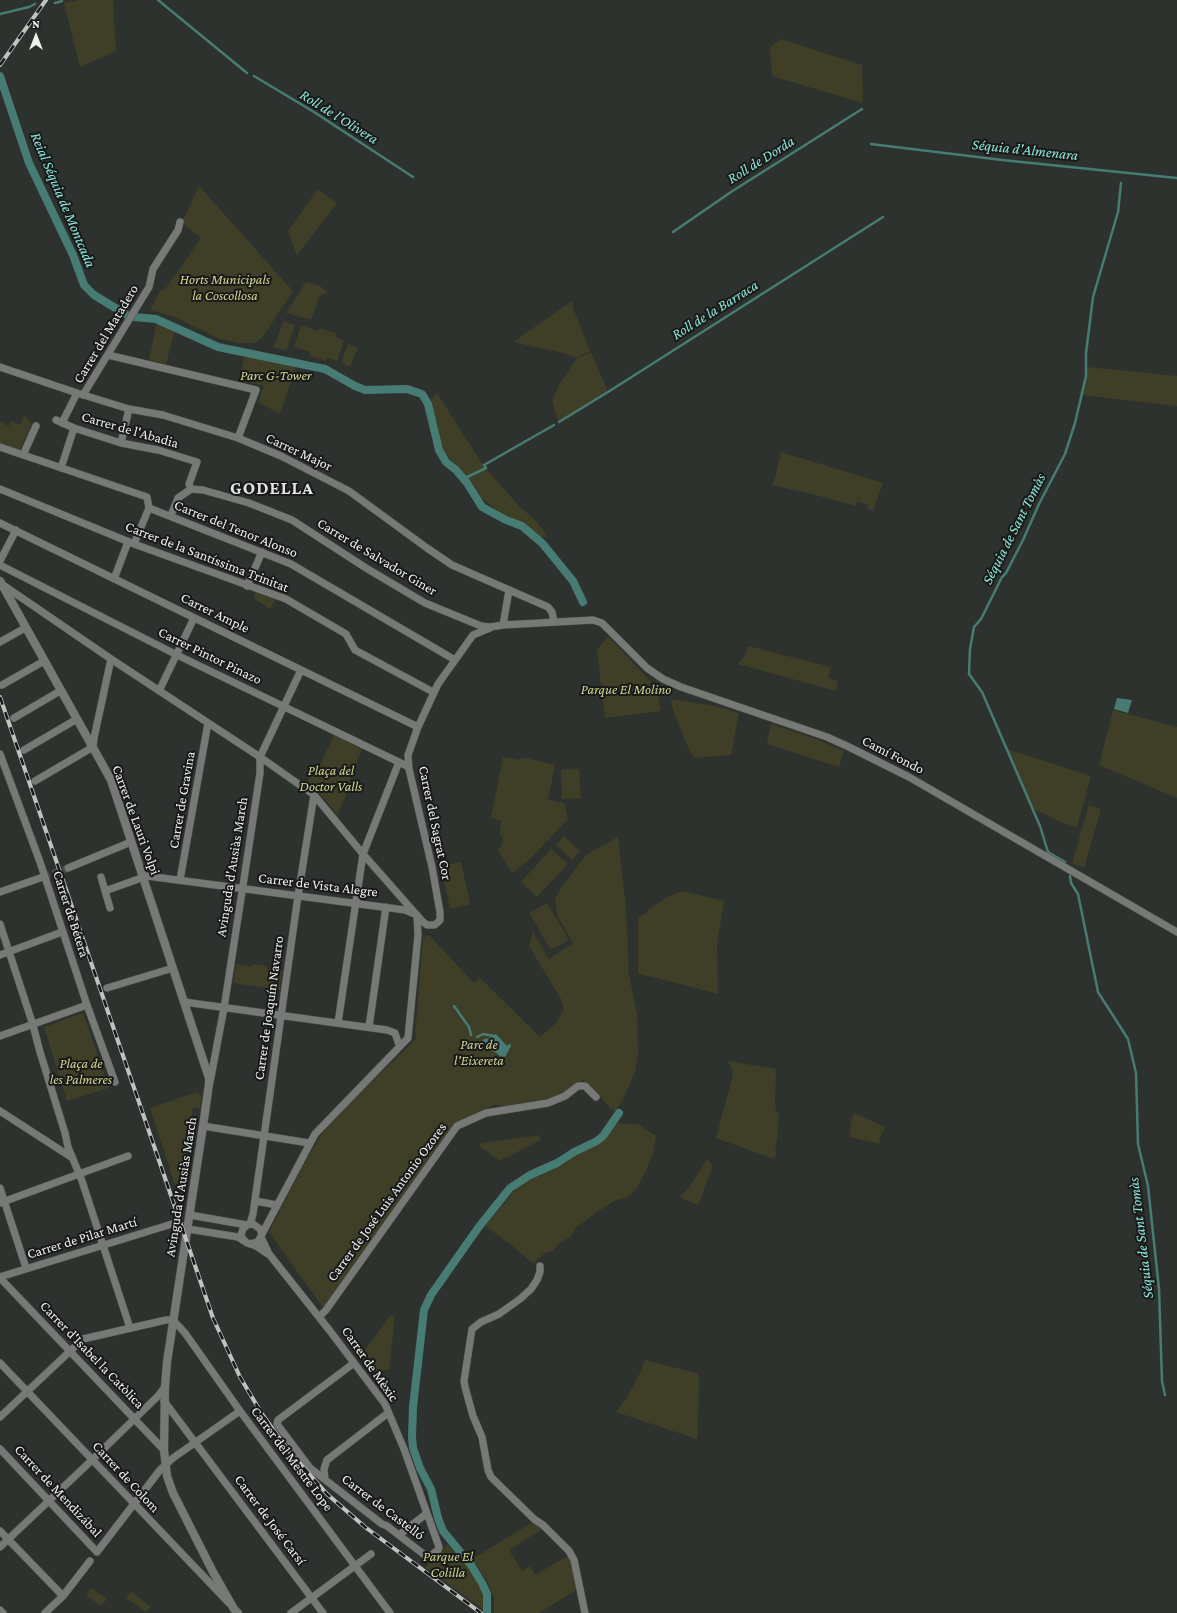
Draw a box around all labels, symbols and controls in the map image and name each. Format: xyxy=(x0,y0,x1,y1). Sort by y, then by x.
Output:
north arrow xyxy=(16,16,56,56)
text: N xyxy=(32,18,40,30)
water label: Roll de l'Olivera xyxy=(297,86,381,148)
water label: Reial Séquia de Montcada xyxy=(26,130,100,270)
water label: Roll de Dorda xyxy=(724,132,798,188)
water label: Séquia d'Almenara xyxy=(971,135,1079,165)
park label: Horts Municipals la Coscollosa xyxy=(180,272,270,304)
water label: Roll de la Barraca xyxy=(668,276,762,344)
street label: Carrer del Matadero xyxy=(70,282,142,386)
park label: Parc G-Tower xyxy=(240,368,312,384)
street label: Carrer de l'Abadia xyxy=(80,408,180,452)
street label: Carrer Major xyxy=(263,429,335,475)
water label: Séquia de Sant Tomàs xyxy=(978,471,1050,587)
district label: GODELLA xyxy=(230,477,314,499)
street label: Carrer del Tenor Alonso xyxy=(172,497,300,561)
street label: Carrer de Salvador Giner xyxy=(314,515,440,599)
street label: Carrer de la Santíssima Trinitat xyxy=(123,518,291,596)
street label: Carrer Ample xyxy=(178,589,252,637)
street label: Carrer Pintor Pinazo xyxy=(156,624,264,688)
park label: Parque El Molino xyxy=(581,682,671,698)
street label: Camí Fondo xyxy=(859,732,927,778)
street label: Carrer de Gravina xyxy=(165,750,199,850)
street label: Carrer de Lauri Volpi xyxy=(108,763,164,877)
park label: Plaça del Doctor Valls xyxy=(300,763,362,796)
street label: Carrer del Sagrat Cor xyxy=(415,764,455,882)
street label: Avinguda d'Ausiàs March xyxy=(213,796,251,938)
street label: Carrer de Bétera xyxy=(49,869,93,959)
street label: Carrer de Vista Alegre xyxy=(257,869,379,901)
street label: Carrer de Joaquín Navarro xyxy=(251,935,287,1081)
park label: Parc de l'Eixereta xyxy=(454,1037,504,1070)
park label: Plaça de les Palmeres xyxy=(50,1056,112,1088)
street label: Avinguda d'Ausiàs March xyxy=(162,1116,200,1258)
street label: Carrer de José Luis Antonio Ozores xyxy=(324,1119,450,1285)
water label: Séquia de Sant Tomàs xyxy=(1125,1176,1157,1300)
street label: Carrer de Pilar Martí xyxy=(25,1213,139,1263)
street label: Carrer d'Isabel la Catòlica xyxy=(36,1298,148,1412)
street label: Carrer de Mèxic xyxy=(338,1323,402,1405)
street label: Carrer del Mestre Lope xyxy=(247,1403,337,1515)
street label: Carrer de Colom xyxy=(89,1438,163,1516)
street label: Carrer de Mendizábal xyxy=(11,1441,105,1541)
street label: Carrer de Castelló xyxy=(338,1470,428,1544)
street label: Carrer de José Carsí xyxy=(231,1472,309,1568)
park label: Parque El Colilla xyxy=(423,1549,473,1582)

